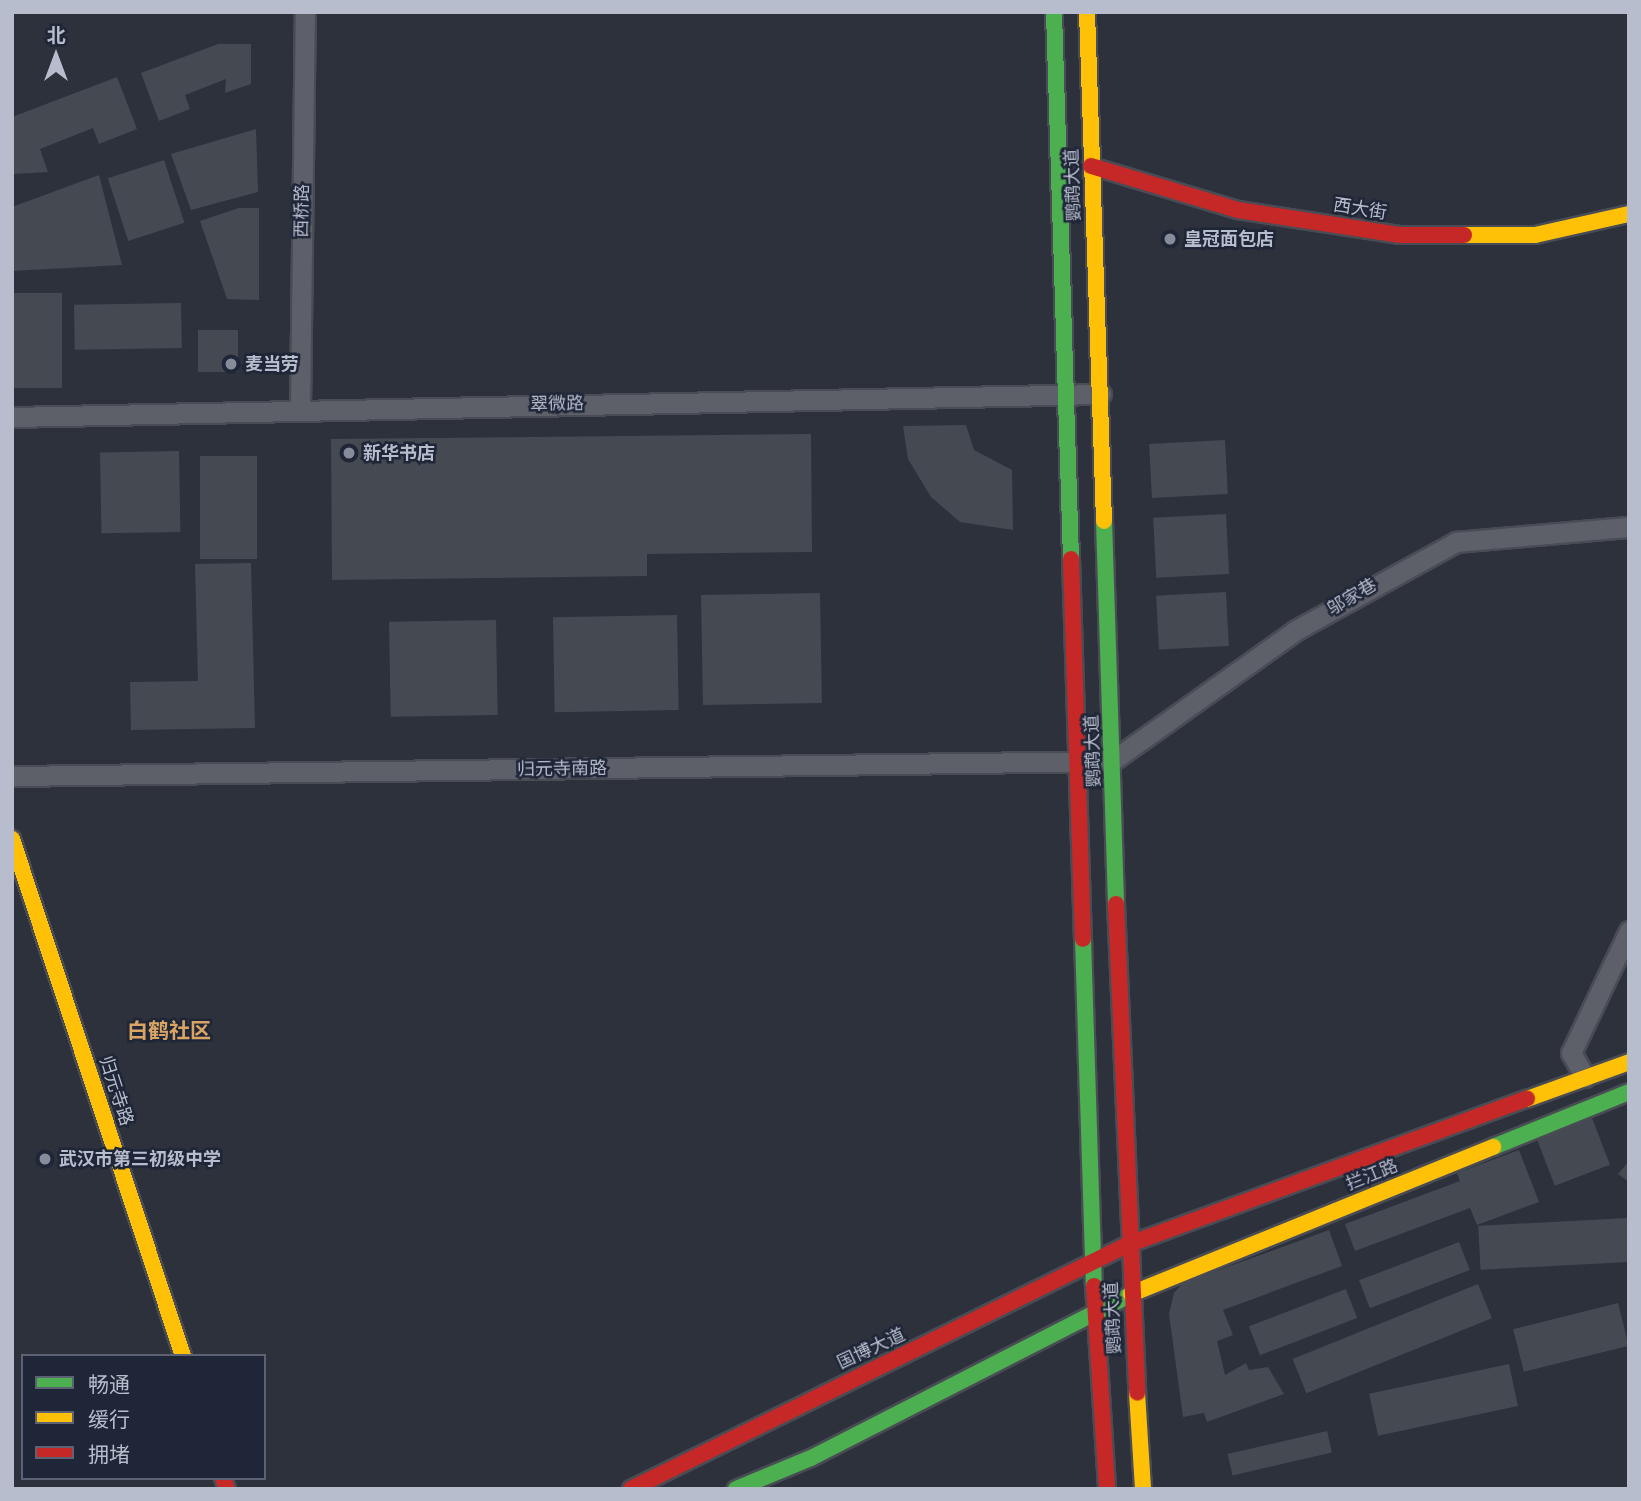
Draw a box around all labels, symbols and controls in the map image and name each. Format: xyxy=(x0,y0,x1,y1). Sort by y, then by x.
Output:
north arrow xyxy=(21,21,91,91)
text: 北 xyxy=(46,23,66,47)
street label: 鹦鹉大道 xyxy=(1061,149,1085,221)
street label: 西桥路 xyxy=(291,184,313,238)
street label: 西大街 xyxy=(1332,194,1388,224)
place label: 皇冠面包店 xyxy=(1184,228,1274,250)
marker: 皇冠面包店 xyxy=(1162,231,1178,247)
place label: 麦当劳 xyxy=(245,353,299,375)
marker: 麦当劳 xyxy=(223,356,239,372)
street label: 翠微路 xyxy=(530,393,584,415)
place label: 新华书店 xyxy=(363,442,435,464)
marker: 新华书店 xyxy=(341,445,357,461)
street label: 邬家巷 xyxy=(1323,574,1381,620)
street label: 鹦鹉大道 xyxy=(1081,715,1105,787)
street label: 归元寺南路 xyxy=(517,757,607,781)
district label: 白鹤社区 xyxy=(127,1017,211,1043)
street label: 归元寺路 xyxy=(95,1053,137,1129)
place label: 武汉市第三初级中学 xyxy=(59,1148,221,1170)
marker: 武汉市第三初级中学 xyxy=(37,1151,53,1167)
street label: 拦江路 xyxy=(1343,1155,1401,1195)
street label: 鹦鹉大道 xyxy=(1100,1281,1126,1355)
street label: 国博大道 xyxy=(834,1324,908,1374)
legend xyxy=(21,1354,266,1480)
text: 畅通 xyxy=(88,1370,130,1398)
text: 缓行 xyxy=(88,1405,130,1433)
text: 拥堵 xyxy=(88,1440,130,1468)

